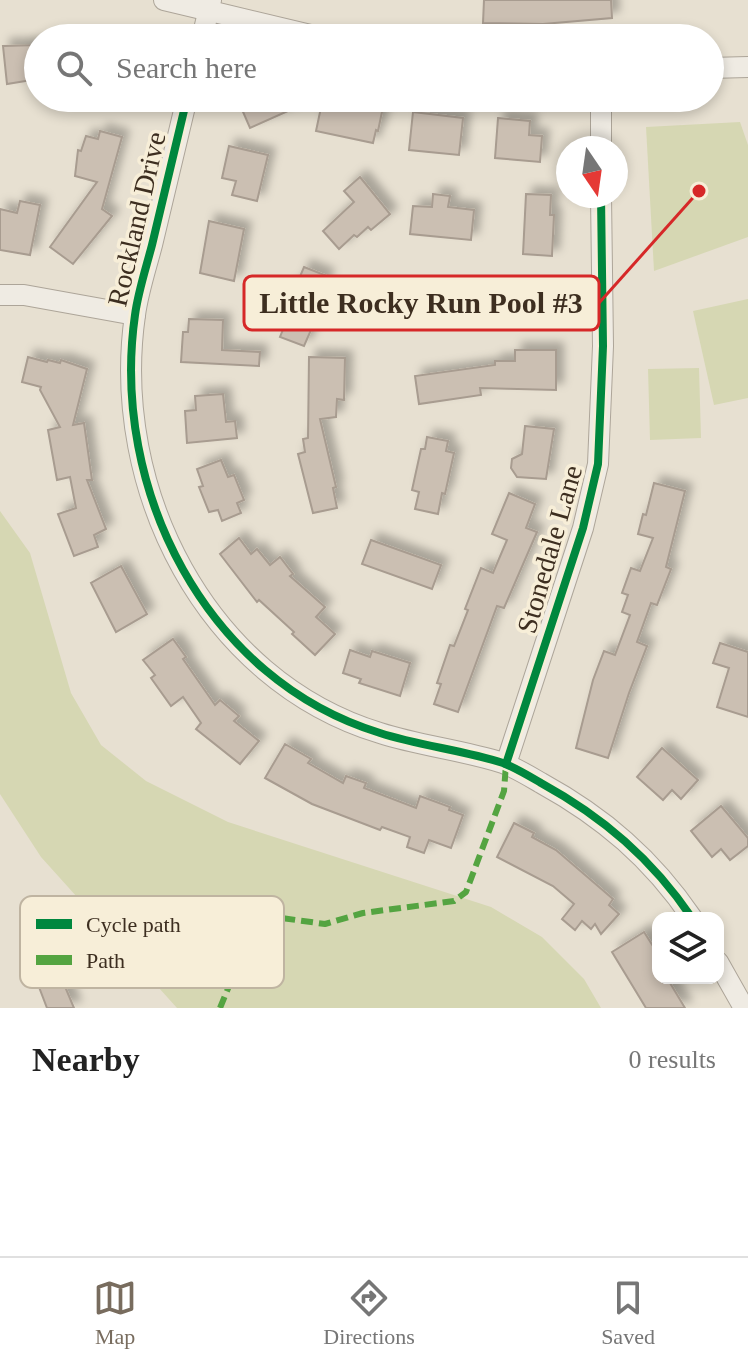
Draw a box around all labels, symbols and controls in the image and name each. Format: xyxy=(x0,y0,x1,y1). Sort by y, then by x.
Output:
search box xyxy=(24,24,724,112)
icon: search xyxy=(52,46,96,90)
text: Search here xyxy=(116,51,257,84)
street label: Rockland Drive xyxy=(101,129,172,309)
north arrow xyxy=(556,136,628,208)
callout: Little Rocky Run Pool #3 xyxy=(244,276,599,330)
text: Little Rocky Run Pool #3 xyxy=(259,286,583,319)
street label: Stonedale Lane xyxy=(511,462,588,637)
legend xyxy=(20,896,284,988)
text: Cycle path xyxy=(86,912,181,937)
map controls xyxy=(652,912,724,984)
button: layers xyxy=(652,912,724,984)
text: Path xyxy=(86,948,125,973)
text: Nearby xyxy=(32,1041,140,1078)
text: 0 results xyxy=(629,1045,716,1074)
tab: Map xyxy=(93,1276,137,1350)
tab: Directions xyxy=(323,1276,415,1350)
tab: Saved xyxy=(601,1276,655,1350)

